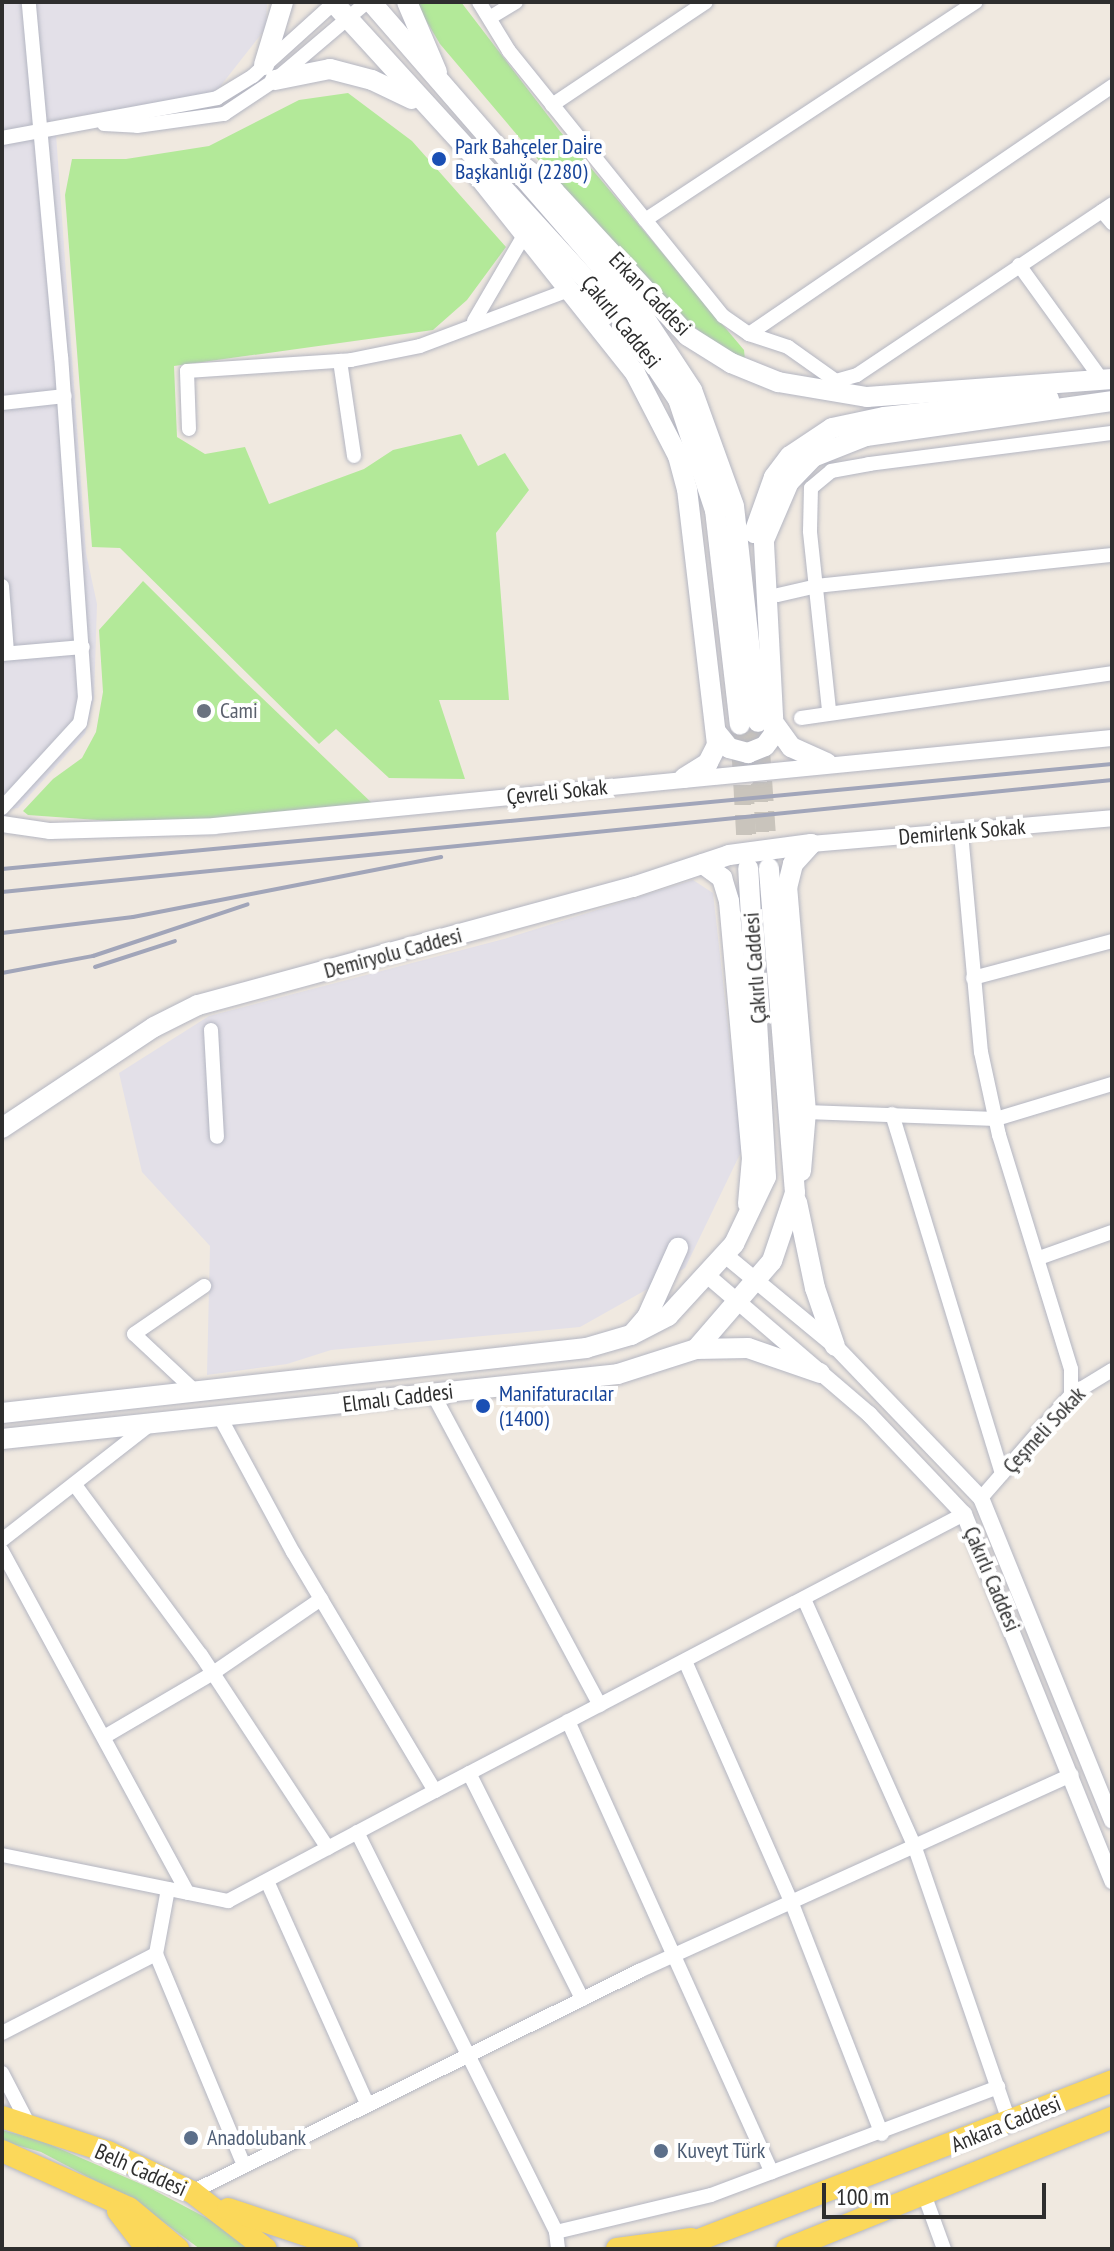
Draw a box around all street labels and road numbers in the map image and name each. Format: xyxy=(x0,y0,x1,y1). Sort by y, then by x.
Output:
street label: Erkan Caddesi xyxy=(604,247,696,341)
street label: Çakırlı Caddesi xyxy=(576,270,666,374)
street label: Çevreli Sokak xyxy=(505,774,609,810)
street label: Demirlenk Sokak xyxy=(897,813,1027,851)
street label: Çakırlı Caddesi xyxy=(738,911,772,1025)
street label: Demiryolu Caddesi xyxy=(321,922,465,984)
street label: Elmalı Caddesi xyxy=(341,1378,455,1418)
street label: Çeşmeli Sokak xyxy=(997,1381,1091,1479)
street label: Çakırlı Caddesi xyxy=(958,1523,1026,1635)
street label: Ankara Caddesi xyxy=(947,2090,1065,2158)
street label: Belh Caddesi xyxy=(91,2138,191,2202)

